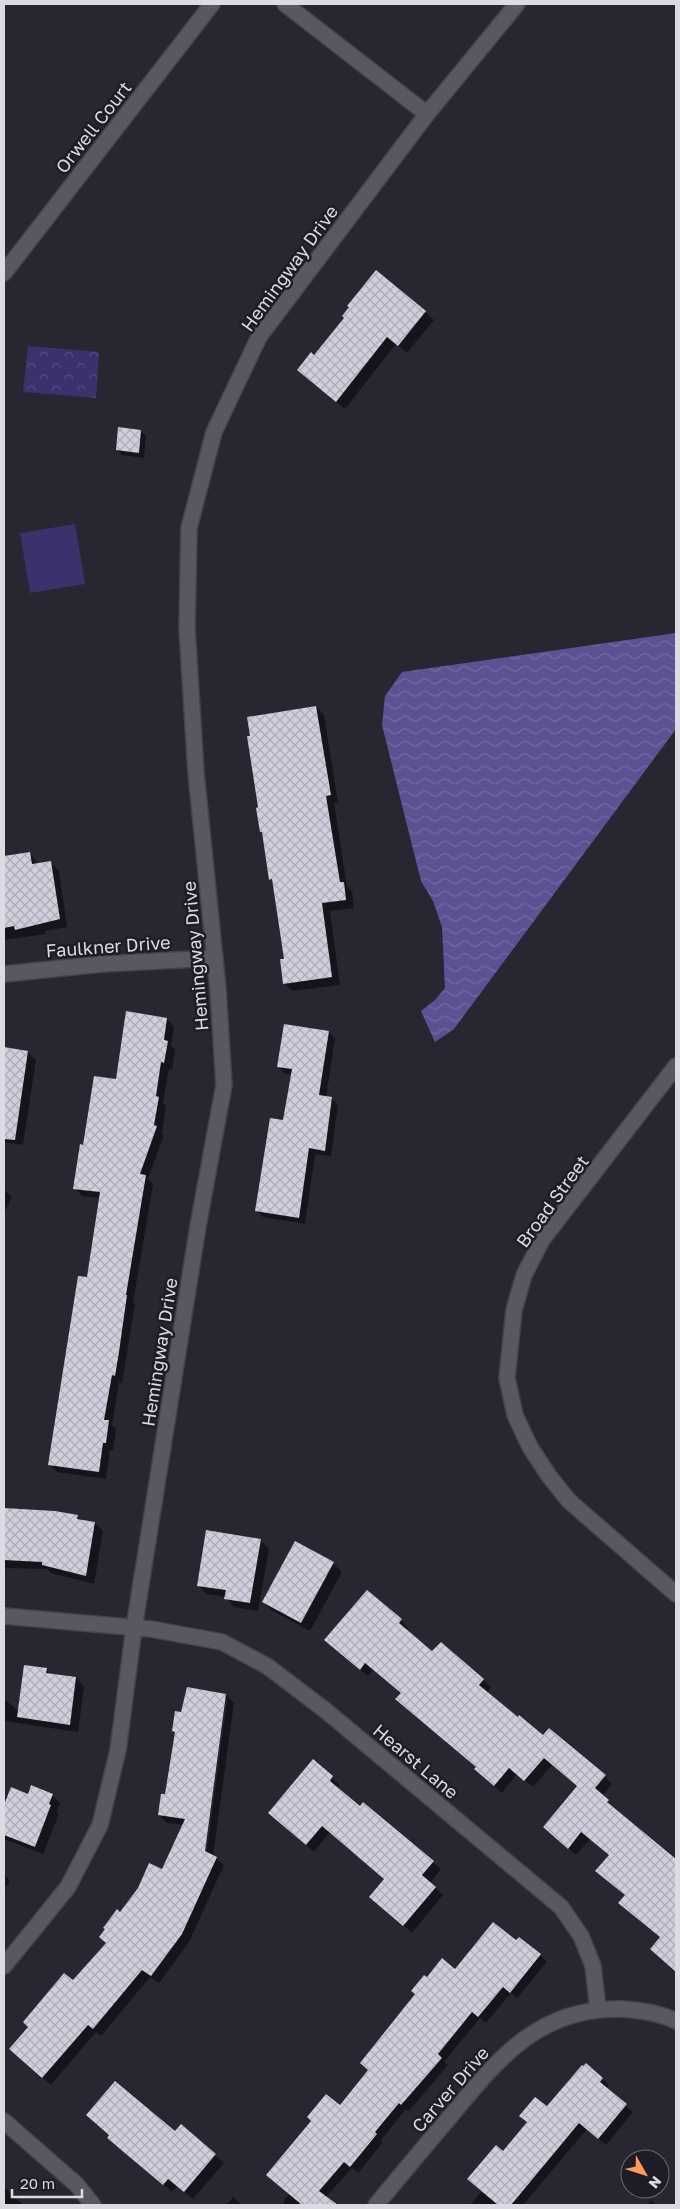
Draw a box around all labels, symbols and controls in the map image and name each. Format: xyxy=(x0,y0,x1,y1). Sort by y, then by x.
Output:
street label: Orwell Court xyxy=(50,77,136,177)
street label: Hemingway Drive xyxy=(236,201,342,335)
street label: Hemingway Drive xyxy=(177,880,213,1032)
street label: Faulkner Drive xyxy=(45,931,171,961)
street label: Broad Street xyxy=(511,1151,593,1251)
street label: Hemingway Drive xyxy=(136,1276,182,1428)
street label: Hearst Lane xyxy=(369,1719,463,1803)
street label: Carver Drive xyxy=(407,2042,493,2136)
north arrow xyxy=(620,2149,670,2199)
scale bar xyxy=(12,2166,82,2198)
text: N xyxy=(646,2173,665,2192)
text: 20 m xyxy=(20,2174,55,2192)

